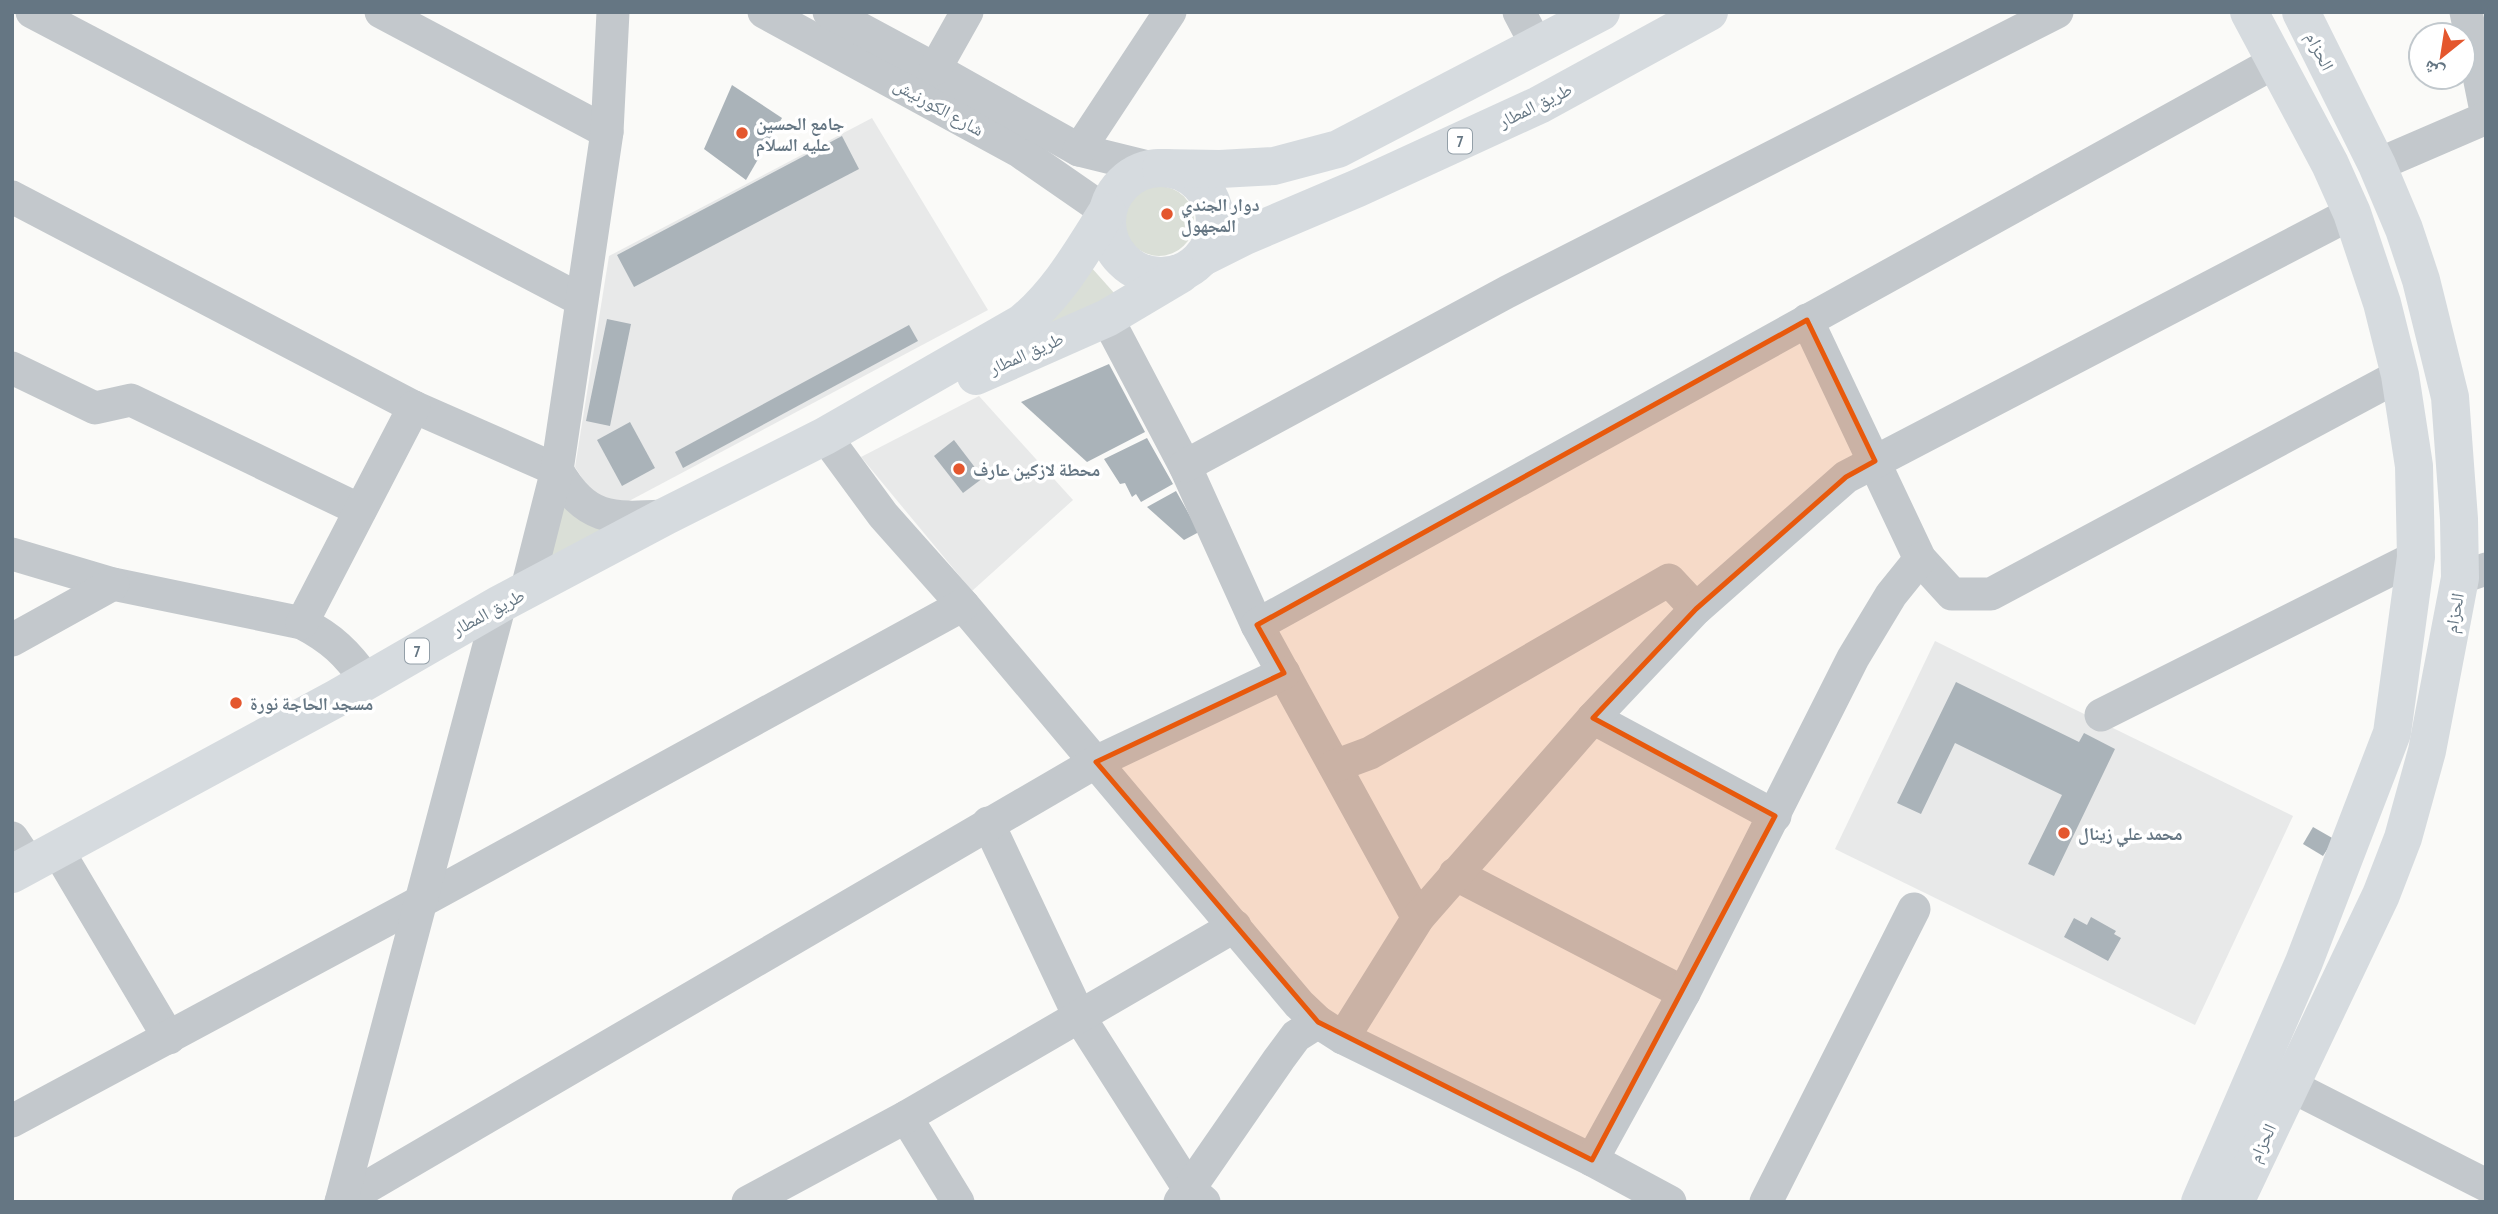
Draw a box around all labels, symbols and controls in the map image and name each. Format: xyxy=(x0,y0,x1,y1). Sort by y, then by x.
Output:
north arrow xyxy=(2407,21,2477,91)
street label: الحزام xyxy=(2300,28,2339,75)
text: ش xyxy=(2419,55,2448,86)
street label: شارع الكورنيش xyxy=(890,73,988,141)
street label: طريق المطار xyxy=(1494,77,1576,133)
place label: جامع الحسين عليه السلام xyxy=(756,112,845,157)
marker: جامع الحسين عليه السلام xyxy=(734,125,750,141)
road number: 7 xyxy=(1448,128,1472,154)
place label: دوار الجندي المجهول xyxy=(1181,193,1260,237)
marker: دوار الجندي المجهول xyxy=(1159,206,1175,222)
street label: طريق المطار xyxy=(984,326,1067,380)
place label: محطة لازكين عارف xyxy=(973,458,1100,481)
marker: محطة لازكين عارف xyxy=(951,461,967,477)
street label: طريق المطار xyxy=(447,583,528,641)
street label: الحزام xyxy=(2439,591,2470,635)
road number: 7 xyxy=(405,638,429,664)
place label: مسجد الحاجة نورة xyxy=(250,692,373,715)
marker: مسجد الحاجة نورة xyxy=(228,695,244,711)
place label: محمد علي زينال xyxy=(2078,822,2182,848)
marker: محمد علي زينال xyxy=(2056,825,2072,841)
street label: الحزام xyxy=(2243,1120,2282,1167)

